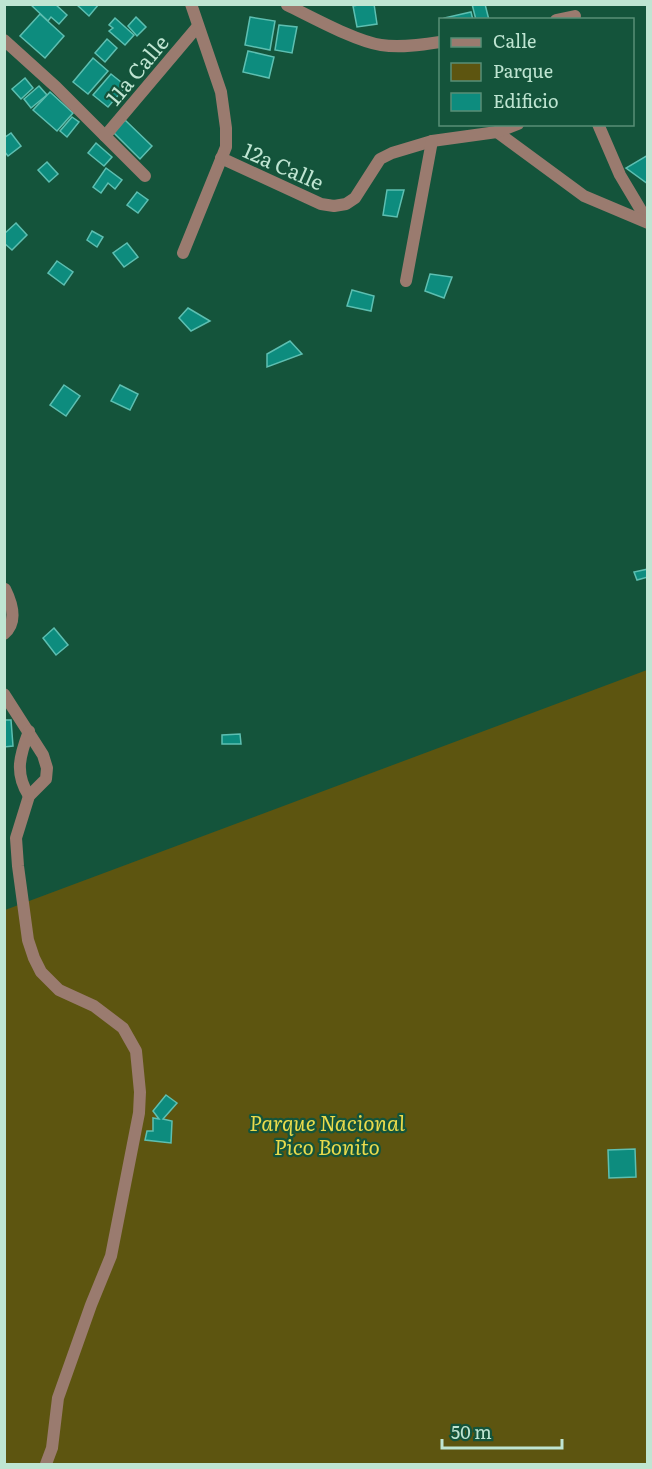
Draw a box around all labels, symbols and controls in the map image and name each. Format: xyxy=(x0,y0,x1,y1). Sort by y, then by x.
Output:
legend xyxy=(439,18,634,126)
street label: 11a Calle xyxy=(97,27,175,111)
text: Calle xyxy=(493,27,536,54)
text: Parque xyxy=(493,57,553,84)
text: Edificio xyxy=(493,87,559,114)
street label: 12a Calle xyxy=(239,133,329,197)
park label: Parque Nacional Pico Bonito xyxy=(249,1106,405,1161)
scale bar xyxy=(442,1412,562,1450)
text: 50 m xyxy=(451,1418,492,1445)

